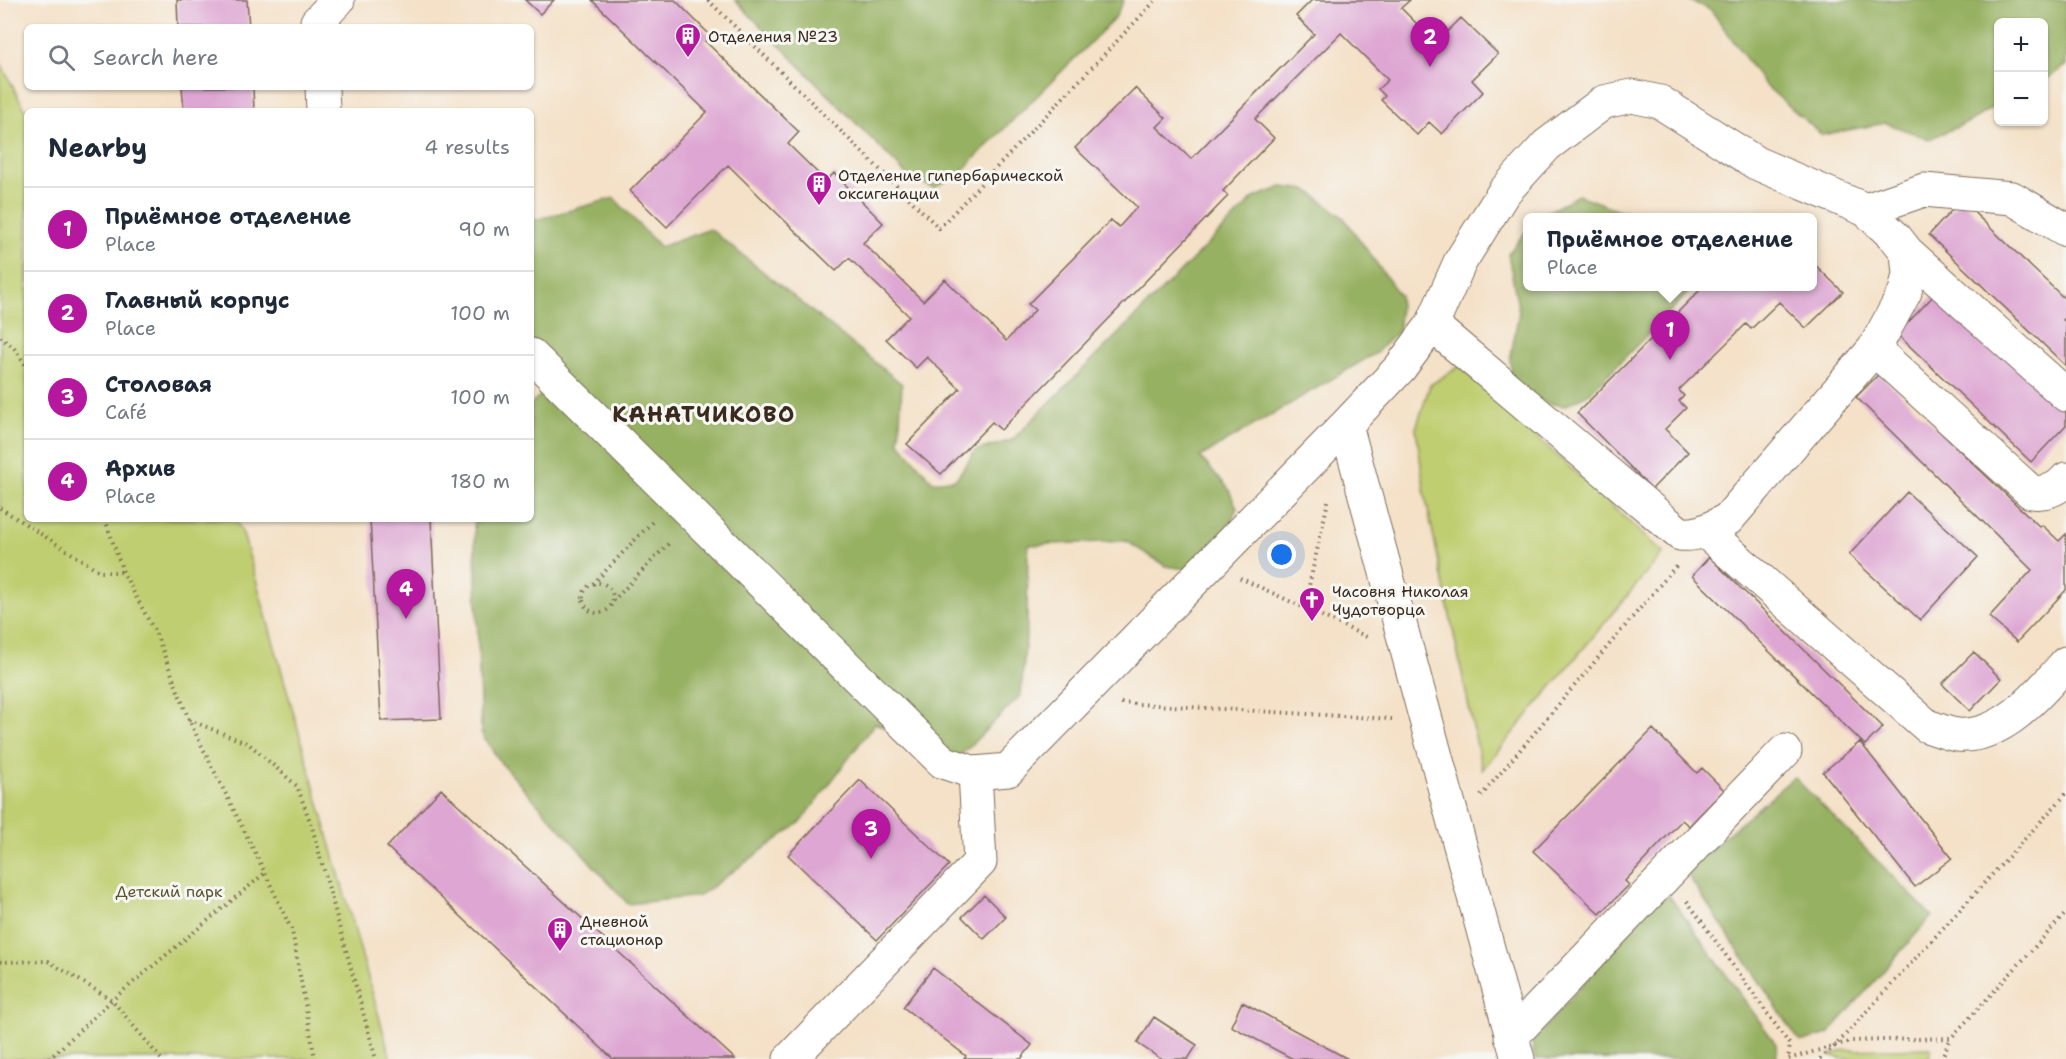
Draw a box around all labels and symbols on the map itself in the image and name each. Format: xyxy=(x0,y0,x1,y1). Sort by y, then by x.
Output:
pin: 2 xyxy=(1410,17,1450,67)
building icon: Отделения №23 xyxy=(673,21,703,59)
place label: Отделения №23 xyxy=(708,26,838,47)
place label: Отделение гипербарической оксигенации xyxy=(838,165,1063,204)
building icon: Отделение гипербарической оксигенации xyxy=(804,169,834,207)
pin: 1 xyxy=(1650,310,1690,360)
district label: КАНАТЧИКОВО xyxy=(612,400,796,429)
your location xyxy=(1267,540,1296,569)
pin: 4 xyxy=(386,570,426,619)
place label: Часовня Николая Чудотворца xyxy=(1332,581,1469,620)
church icon: Часовня Николая Чудотворца xyxy=(1297,585,1327,623)
pin: 3 xyxy=(852,810,890,859)
park label: Детский парк xyxy=(116,881,223,902)
place label: Дневной стационар xyxy=(580,911,663,950)
building icon: Дневной стационар xyxy=(545,915,575,953)

